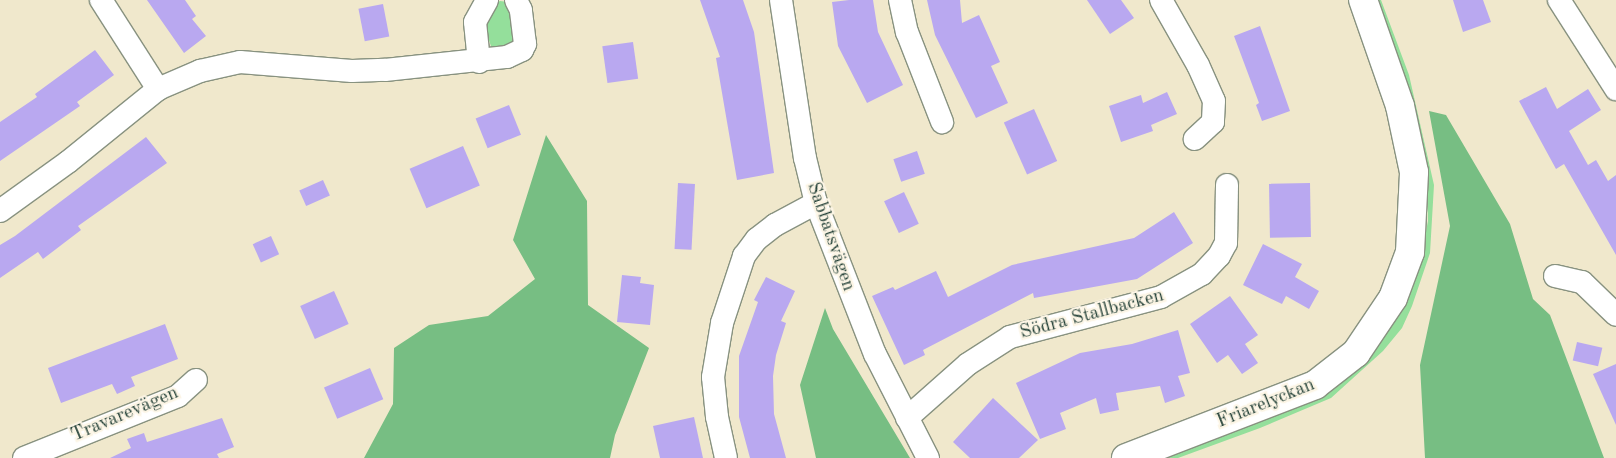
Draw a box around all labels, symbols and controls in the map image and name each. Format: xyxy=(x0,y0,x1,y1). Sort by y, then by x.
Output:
street label: Sabbatsvägen xyxy=(801,180,859,294)
street label: Södra Stallbacken xyxy=(1018,285,1166,345)
street label: Friarelyckan xyxy=(1214,374,1318,434)
street label: Travarevägen xyxy=(68,382,182,448)

